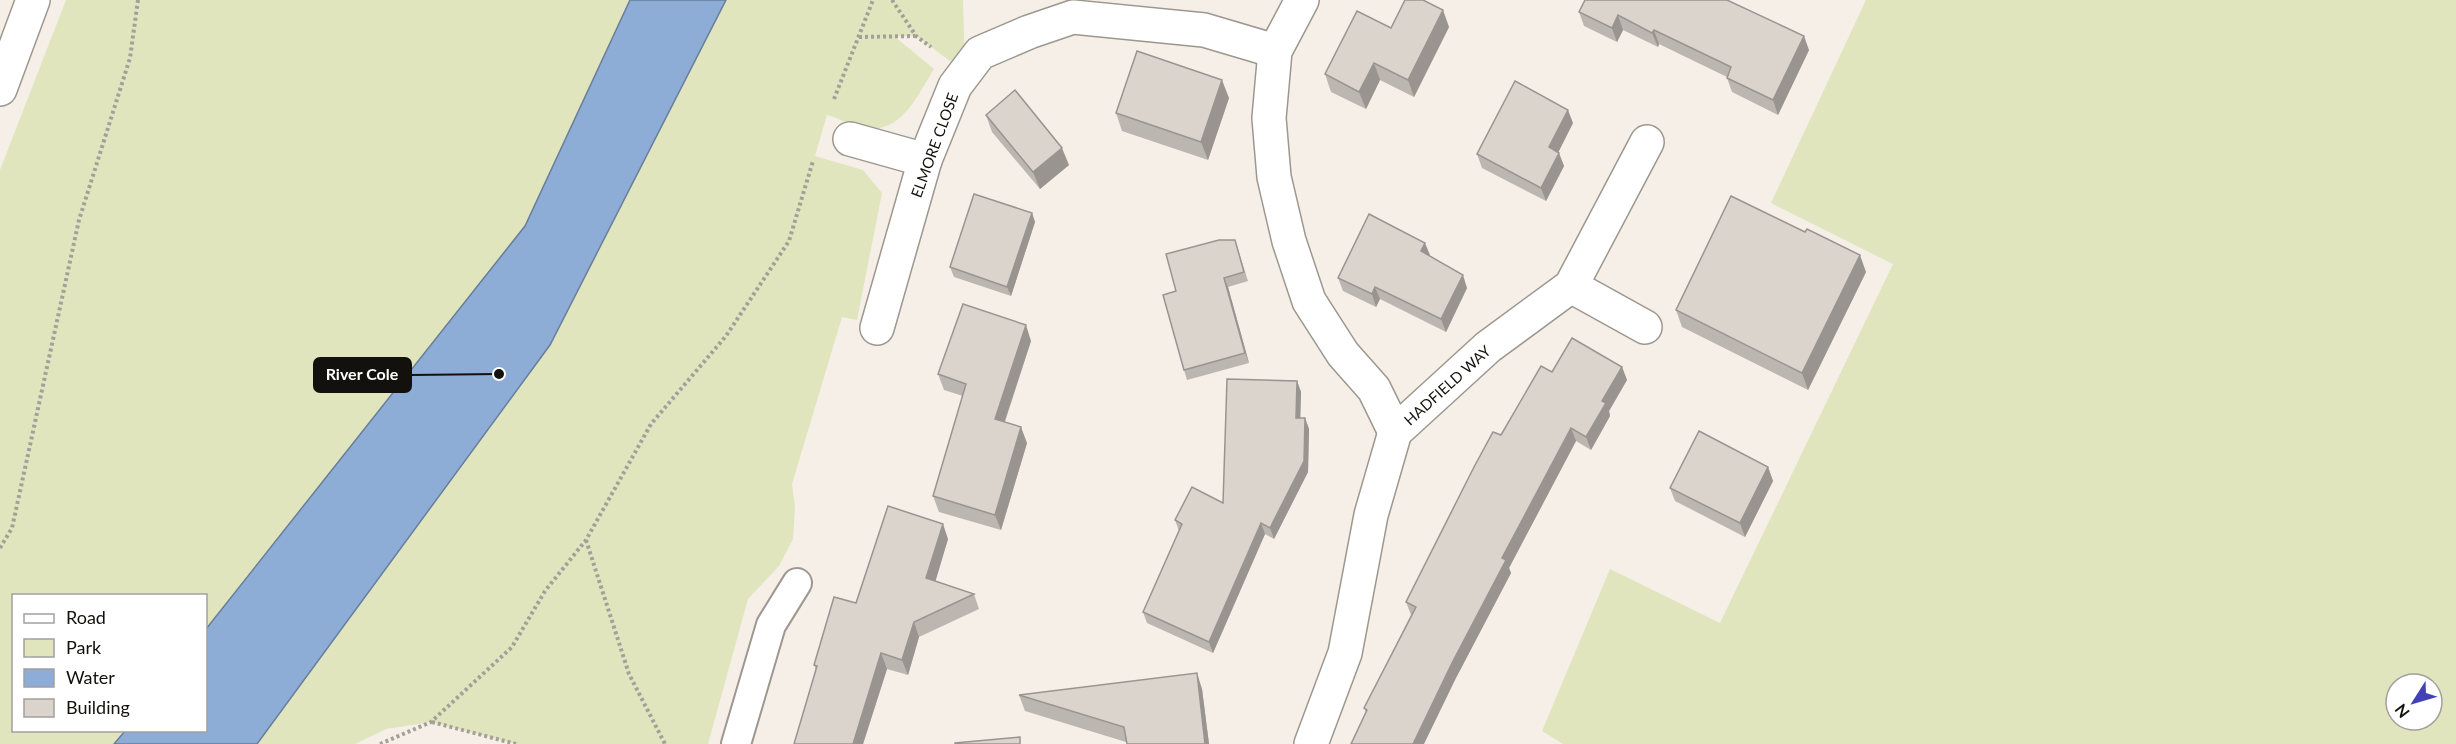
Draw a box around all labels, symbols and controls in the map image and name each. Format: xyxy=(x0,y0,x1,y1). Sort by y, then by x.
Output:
street label: ELMORE CLOSE xyxy=(907,90,961,200)
street label: HADFIELD WAY xyxy=(1400,341,1495,429)
callout: River Cole xyxy=(314,358,411,392)
text: River Cole xyxy=(326,364,399,383)
legend xyxy=(12,594,207,732)
text: Road xyxy=(66,606,106,628)
text: Park xyxy=(66,636,102,658)
text: Water xyxy=(66,666,115,688)
north arrow xyxy=(2384,672,2444,732)
text: Building xyxy=(66,696,130,718)
text: N xyxy=(2390,701,2413,722)

